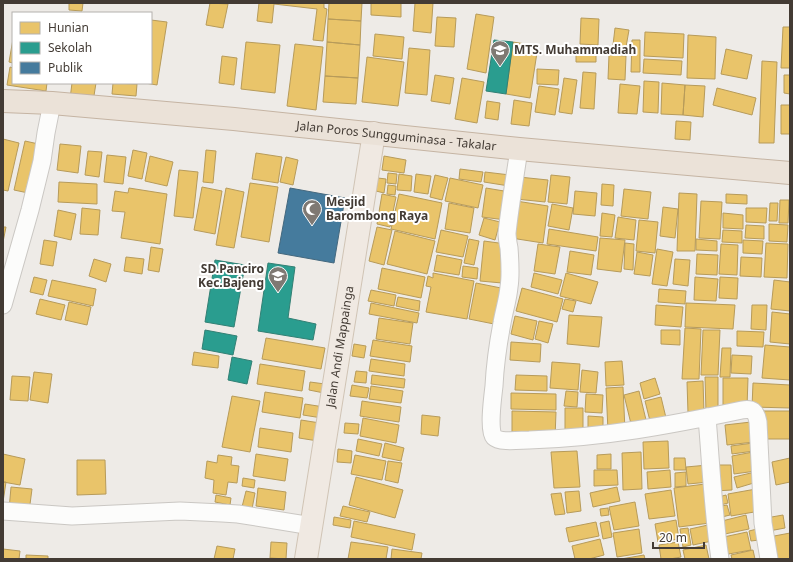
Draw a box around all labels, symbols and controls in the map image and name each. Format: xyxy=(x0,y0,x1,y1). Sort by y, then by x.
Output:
legend xyxy=(12,12,152,84)
text: Hunian xyxy=(48,19,89,36)
text: Sekolah xyxy=(48,39,92,56)
school or university icon: MTS. Muhammadiah xyxy=(489,39,511,67)
place label: MTS. Muhammadiah xyxy=(514,41,636,58)
text: Publik xyxy=(48,59,83,76)
street label: Jalan Poros Sungguminasa - Takalar xyxy=(295,117,497,155)
place label: Mesjid Barombong Raya xyxy=(326,193,428,224)
mosque icon: Mesjid Barombong Raya xyxy=(301,198,323,226)
place label: SD.Panciro Kec.Bajeng xyxy=(198,260,264,291)
school or university icon: SD.Panciro Kec.Bajeng xyxy=(267,265,289,293)
street label: Jalan Andi Mappainga xyxy=(321,285,357,410)
scale bar xyxy=(653,524,704,550)
text: 20 m xyxy=(659,529,687,546)

